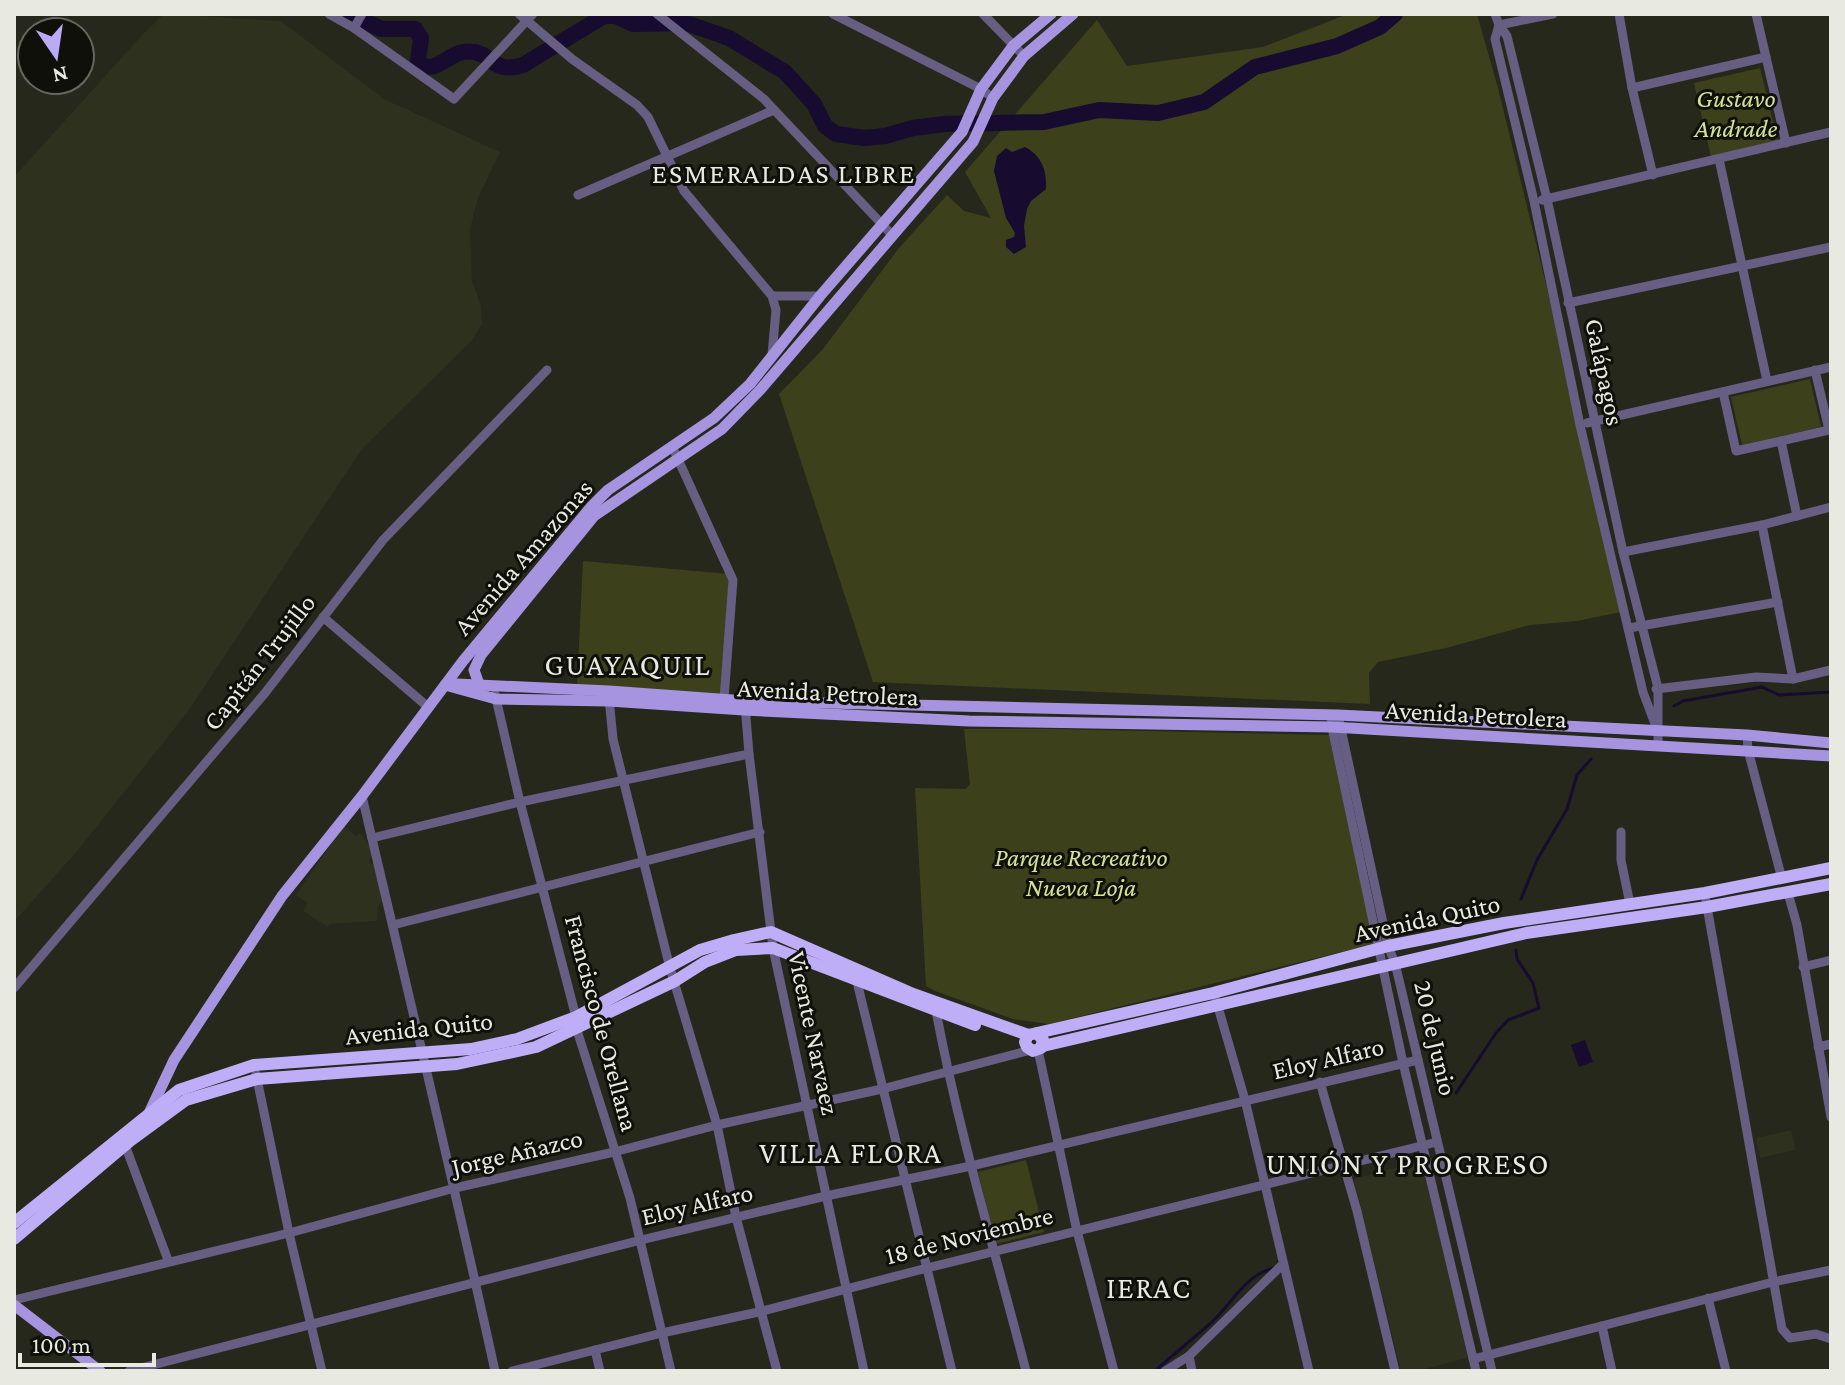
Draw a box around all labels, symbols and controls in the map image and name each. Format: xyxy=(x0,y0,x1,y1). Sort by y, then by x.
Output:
north arrow xyxy=(16,16,96,96)
text: N xyxy=(50,61,71,89)
park label: Gustavo Andrade xyxy=(1693,84,1778,143)
district label: ESMERALDAS LIBRE xyxy=(652,158,916,189)
street label: Galápagos xyxy=(1579,316,1630,428)
street label: Avenida Amazonas xyxy=(448,474,599,641)
street label: Capitán Trujillo xyxy=(197,589,321,736)
district label: GUAYAQUIL xyxy=(545,648,711,681)
street label: Avenida Petrolera xyxy=(736,673,920,712)
street label: Avenida Petrolera xyxy=(1384,695,1568,734)
park label: Parque Recreativo Nueva Loja xyxy=(994,843,1168,902)
street label: Avenida Quito xyxy=(1352,889,1503,948)
street label: Francisco de Orellana xyxy=(559,912,644,1135)
street label: Vicente Narvaez xyxy=(782,949,845,1118)
street label: 20 de Junio xyxy=(1408,978,1463,1098)
street label: Avenida Quito xyxy=(344,1006,494,1051)
street label: Eloy Alfaro xyxy=(1270,1032,1387,1085)
street label: Jorge Añazco xyxy=(447,1123,585,1182)
district label: VILLA FLORA xyxy=(759,1136,943,1169)
district label: UNIÓN Y PROGRESO xyxy=(1266,1147,1550,1180)
street label: Eloy Alfaro xyxy=(639,1178,756,1231)
street label: 18 de Noviembre xyxy=(882,1201,1056,1270)
district label: IERAC xyxy=(1106,1271,1192,1304)
scale bar xyxy=(20,1317,154,1367)
text: 100 m xyxy=(32,1331,91,1358)

